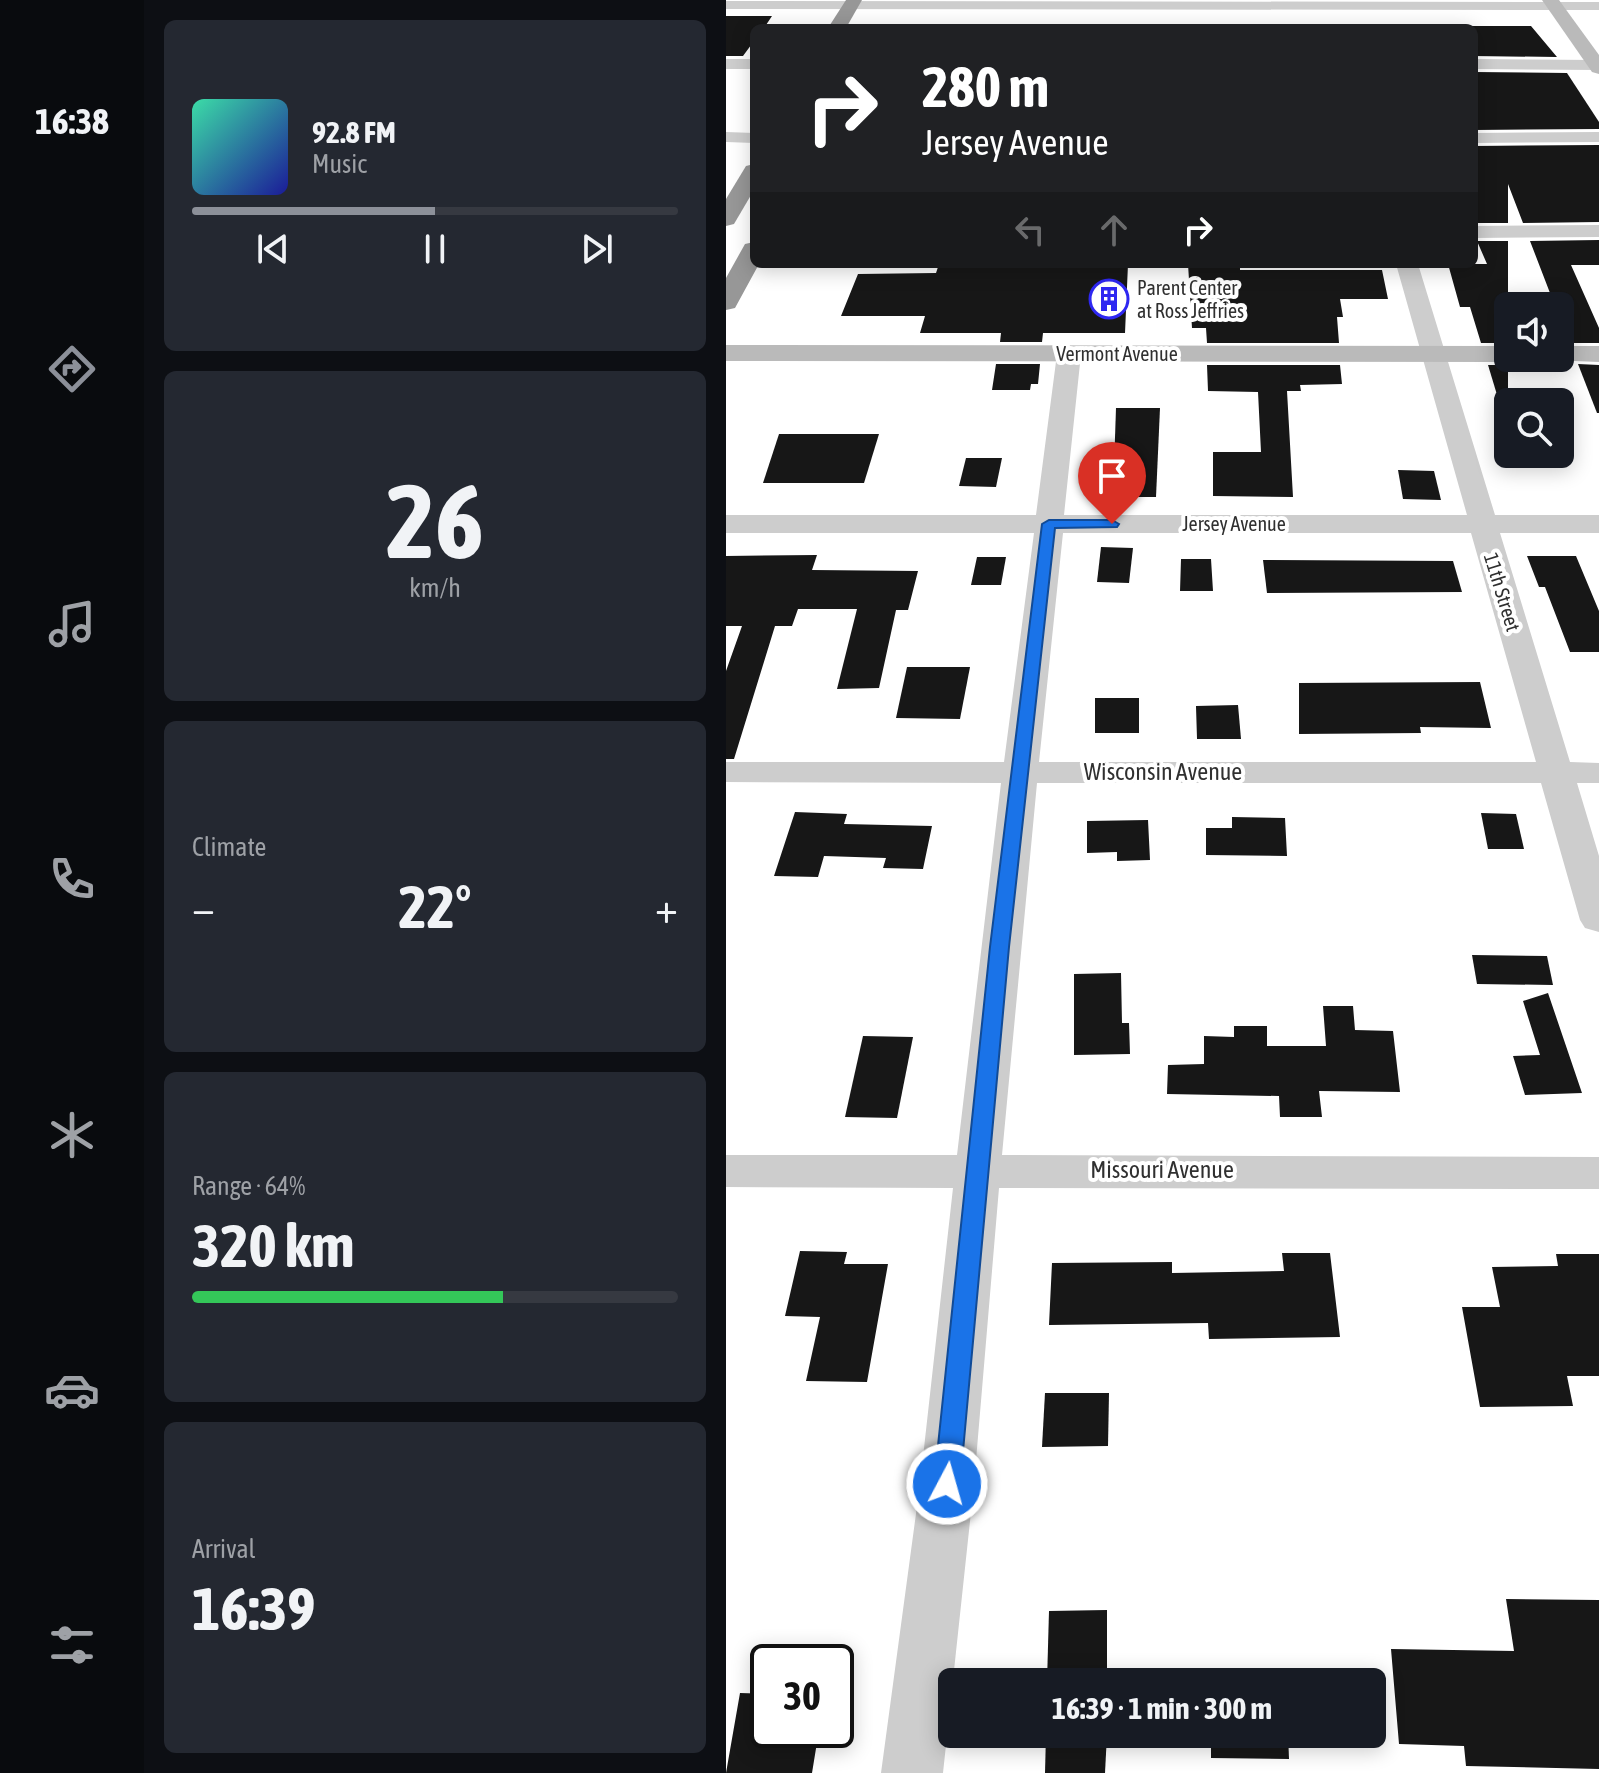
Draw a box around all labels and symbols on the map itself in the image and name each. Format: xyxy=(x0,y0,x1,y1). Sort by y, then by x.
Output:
place label: Parent Center at Ross Jeffries xyxy=(1137,276,1244,322)
building icon: Parent Center at Ross Jeffries xyxy=(1088,278,1130,320)
street label: Vermont Avenue xyxy=(1056,342,1178,365)
pin xyxy=(1078,442,1146,524)
street label: Jersey Avenue xyxy=(1182,512,1286,535)
street label: 11th Street xyxy=(1480,550,1525,634)
street label: Wisconsin Avenue xyxy=(1084,758,1242,785)
street label: Missouri Avenue xyxy=(1090,1156,1234,1183)
position arrow xyxy=(905,1442,989,1526)
speed limit sign: 30 xyxy=(750,1644,854,1748)

